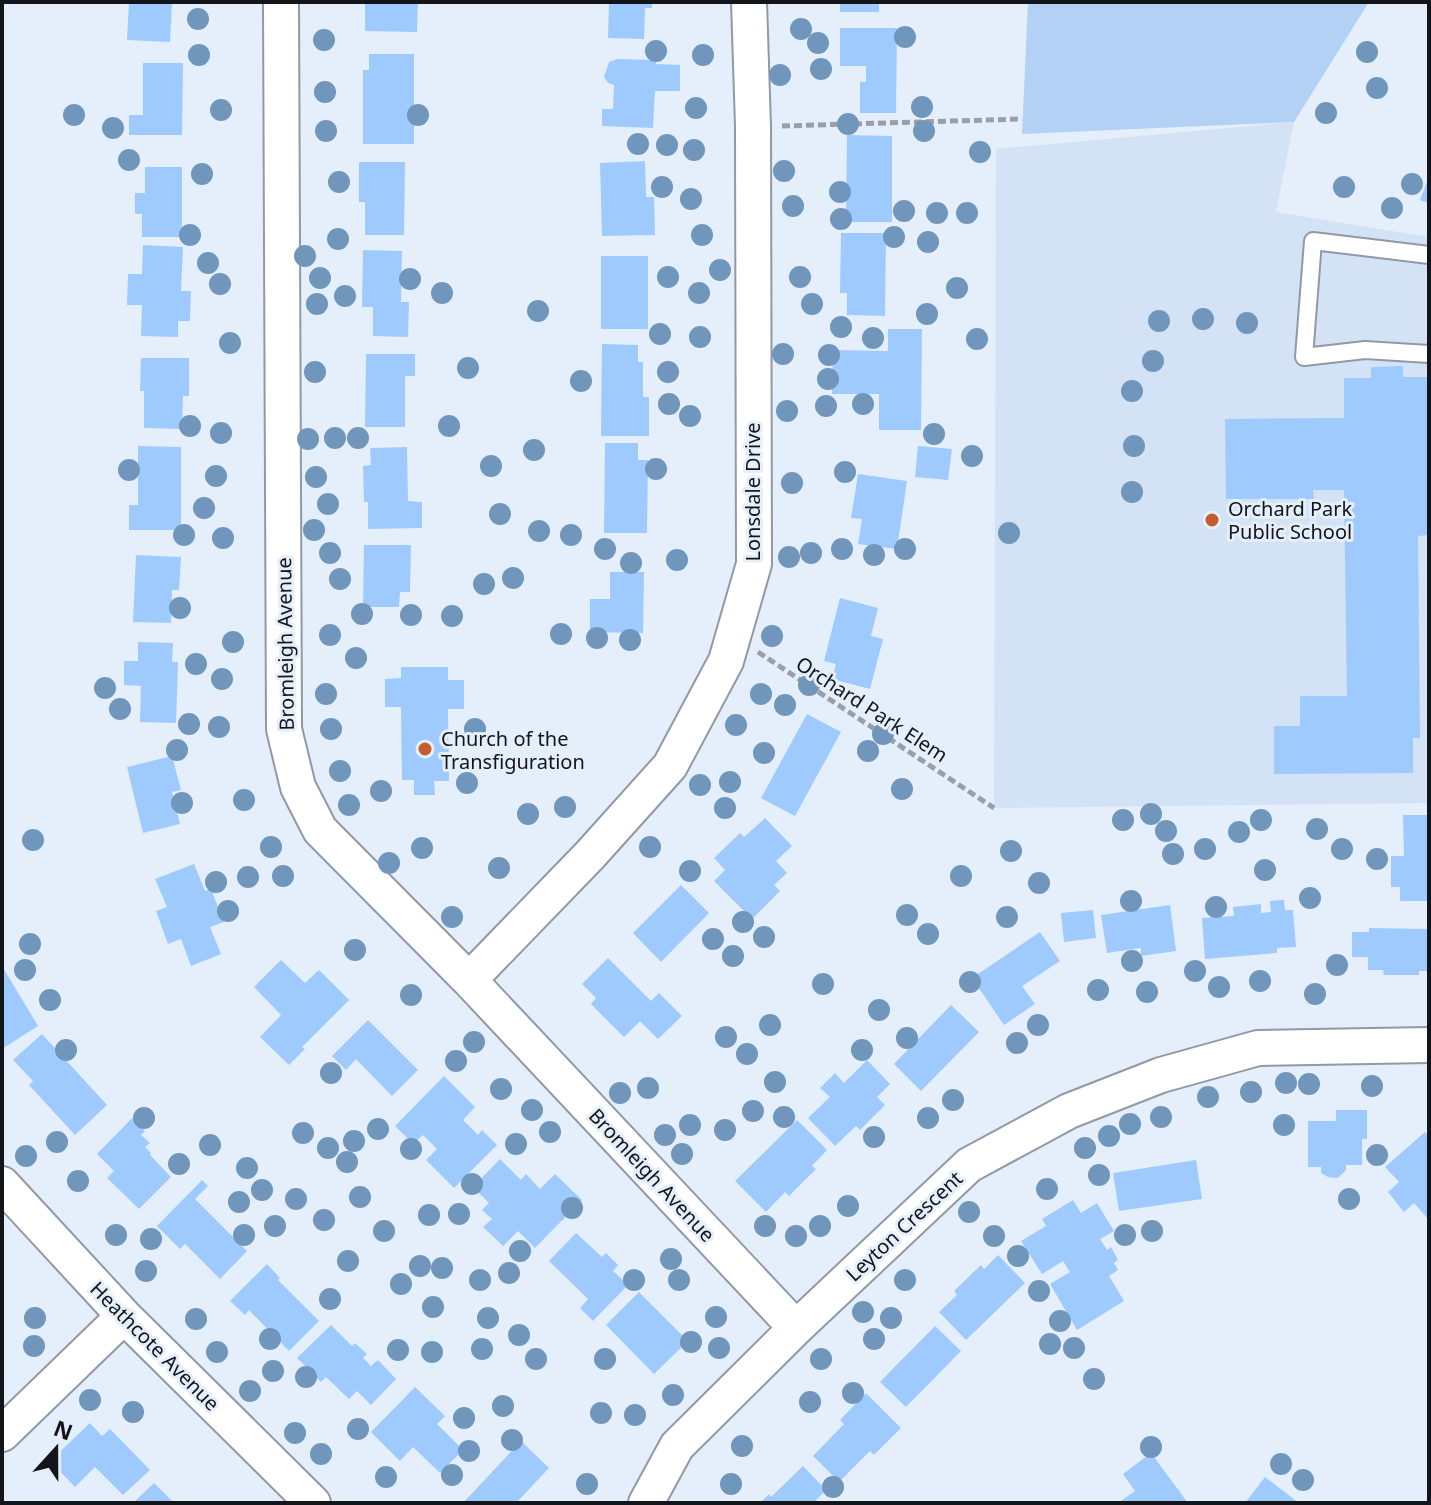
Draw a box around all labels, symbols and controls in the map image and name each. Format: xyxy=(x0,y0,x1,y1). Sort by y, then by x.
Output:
street label: Lonsdale Drive xyxy=(739,422,766,562)
place label: Orchard Park Public School xyxy=(1228,495,1353,545)
marker: Orchard Park Public School xyxy=(1203,511,1221,529)
street label: Bromleigh Avenue xyxy=(270,557,300,731)
street label: Orchard Park Elem xyxy=(791,650,953,768)
place label: Church of the Transfiguration xyxy=(441,725,585,775)
marker: Church of the Transfiguration xyxy=(416,740,434,758)
street label: Bromleigh Avenue xyxy=(583,1102,721,1248)
street label: Leyton Crescent xyxy=(840,1165,968,1287)
street label: Heathcote Avenue xyxy=(84,1275,226,1417)
north arrow xyxy=(16,1409,96,1489)
text: N xyxy=(50,1412,77,1447)

